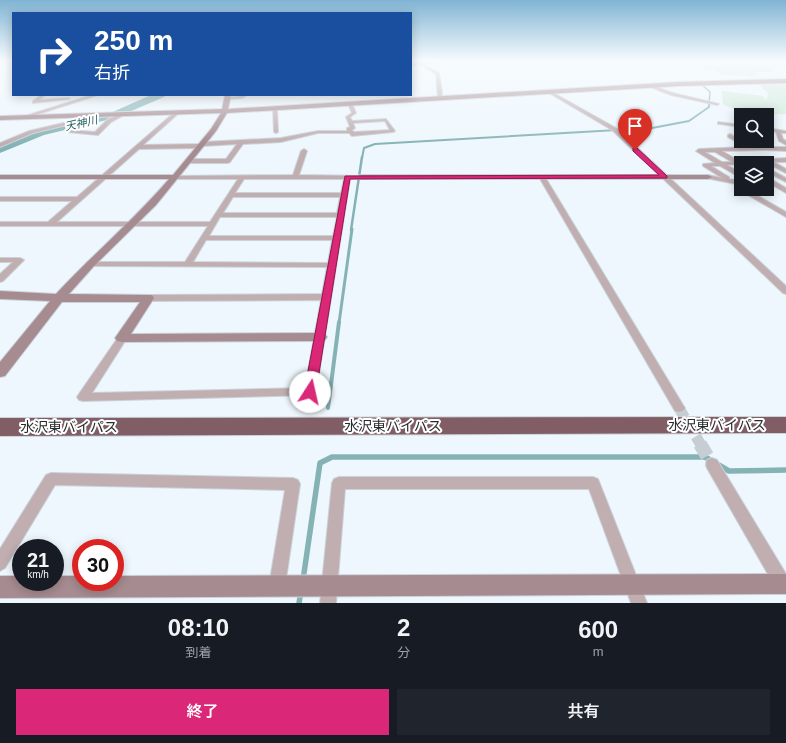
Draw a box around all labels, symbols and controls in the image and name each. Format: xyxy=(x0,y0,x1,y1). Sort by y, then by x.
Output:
text: 250 m xyxy=(94,25,173,56)
icon: right xyxy=(28,28,80,80)
text: 右折 xyxy=(94,63,130,83)
map controls xyxy=(734,108,774,196)
button: search xyxy=(734,108,774,148)
pin xyxy=(618,109,652,150)
water label: 天神川 xyxy=(64,113,99,133)
icon: arrive xyxy=(624,115,646,137)
button: layers xyxy=(734,156,774,196)
position arrow xyxy=(289,371,331,413)
street label: 水沢東バイパス xyxy=(668,417,766,433)
street label: 水沢東バイパス xyxy=(344,418,442,434)
street label: 水沢東バイパス xyxy=(20,419,118,435)
speed limit sign: 30 xyxy=(72,539,124,591)
text: 21 xyxy=(27,549,49,571)
text: km/h xyxy=(27,569,49,580)
text: 08:10 xyxy=(168,614,229,641)
text: 2 xyxy=(397,614,410,641)
text: 600 xyxy=(578,616,618,643)
text: m xyxy=(593,644,604,659)
text: 到着 xyxy=(185,645,212,660)
text: 分 xyxy=(397,645,410,660)
button: 終了 xyxy=(16,689,389,735)
button: 共有 xyxy=(397,689,770,735)

